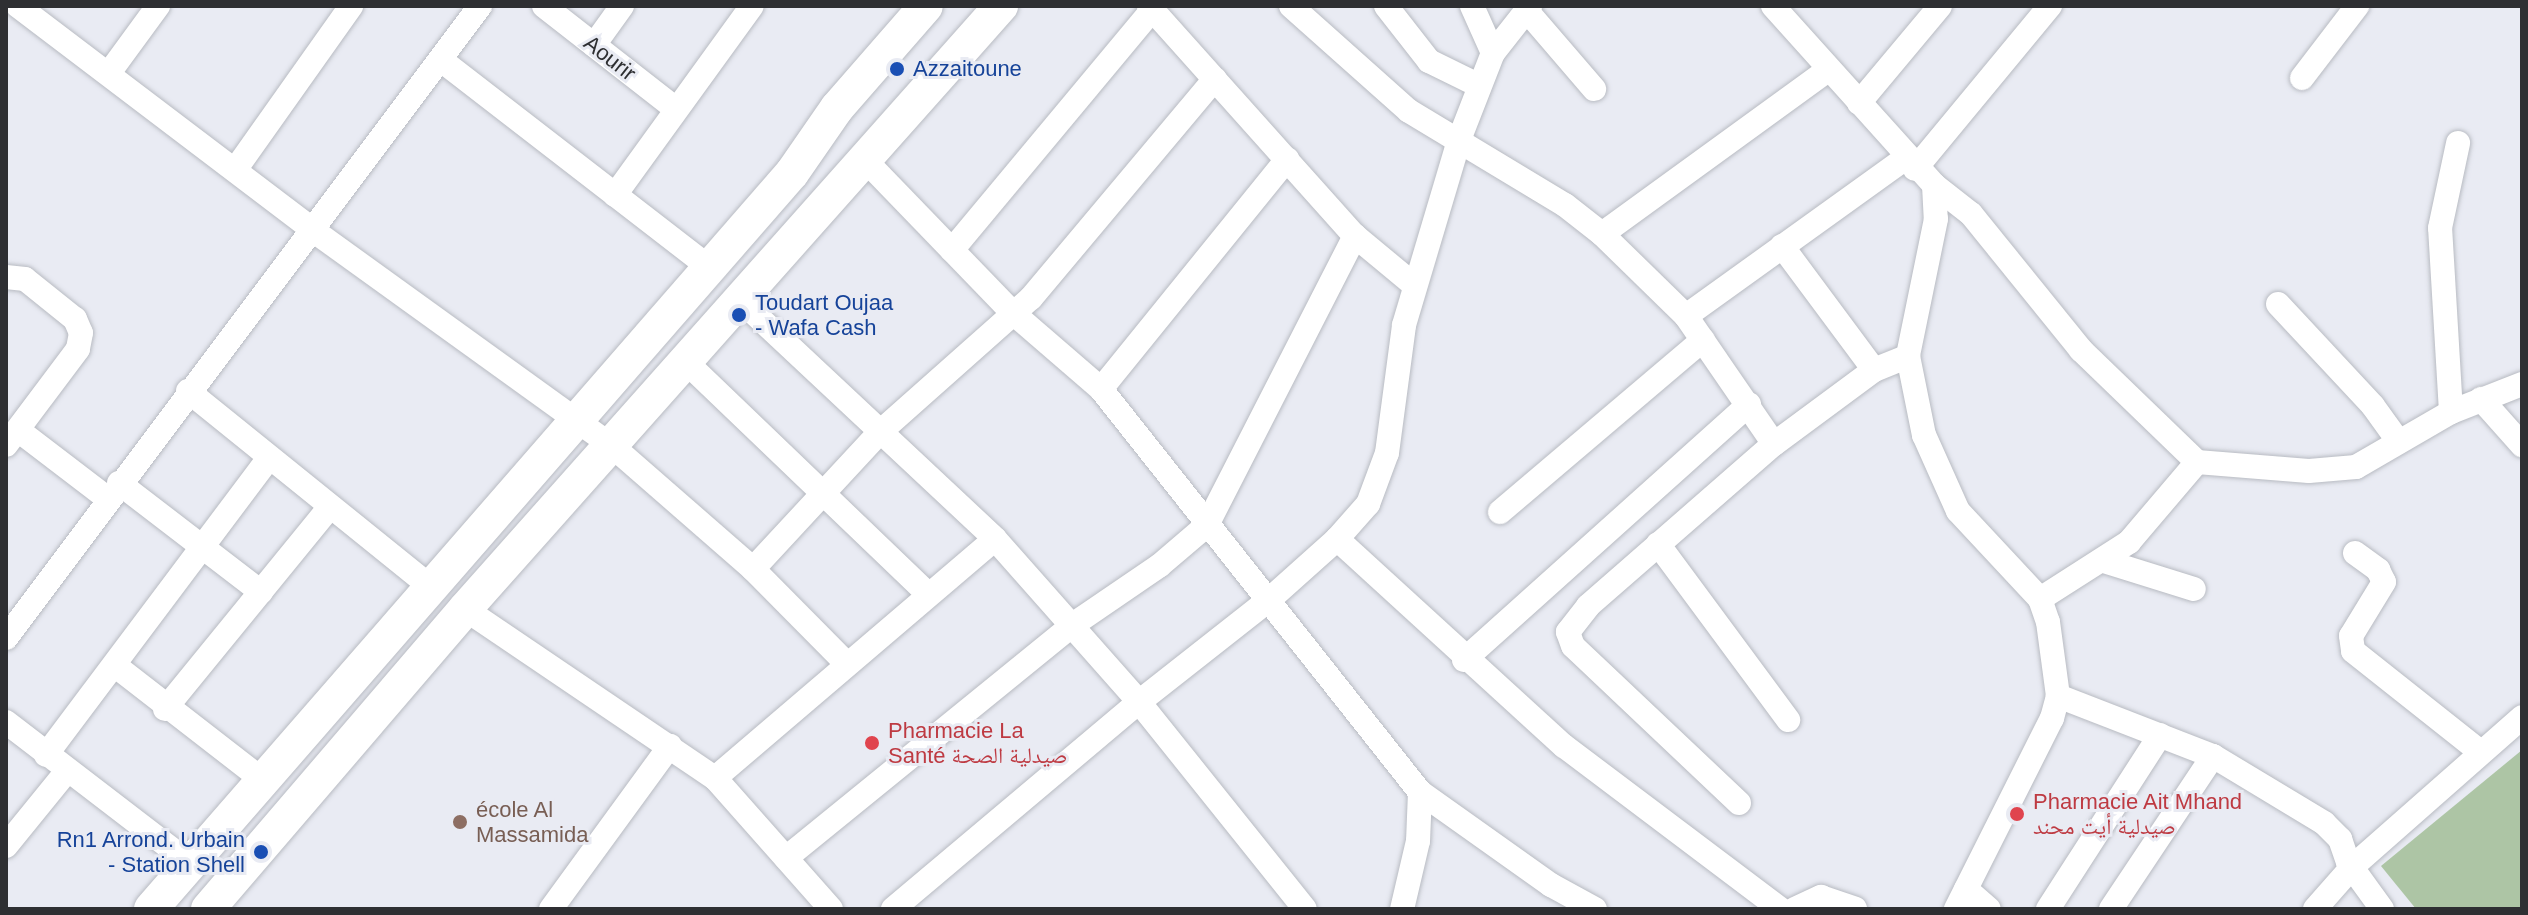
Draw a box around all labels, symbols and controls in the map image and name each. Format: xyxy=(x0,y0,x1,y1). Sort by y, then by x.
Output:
street label: Aourir xyxy=(579,30,641,86)
place label: Azzaitoune xyxy=(913,56,1022,82)
marker: Azzaitoune xyxy=(888,60,906,78)
place label: Toudart Oujaa - Wafa Cash xyxy=(755,289,893,340)
marker: Toudart Oujaa - Wafa Cash xyxy=(730,306,748,324)
place label: Pharmacie La Santé صيدلية الصحة xyxy=(888,717,1067,768)
marker: Pharmacie La Santé صيدلية الصحة xyxy=(863,734,881,752)
place label: Pharmacie Ait Mhand صيدلية أيت محند xyxy=(2033,788,2243,840)
place label: école Al Massamida xyxy=(476,796,588,848)
marker: Pharmacie Ait Mhand صيدلية أيت محند xyxy=(2008,805,2026,823)
marker: école Al Massamida xyxy=(451,813,469,831)
place label: Rn1 Arrond. Urbain - Station Shell xyxy=(55,826,245,878)
marker: Rn1 Arrond. Urbain - Station Shell xyxy=(252,843,270,861)

